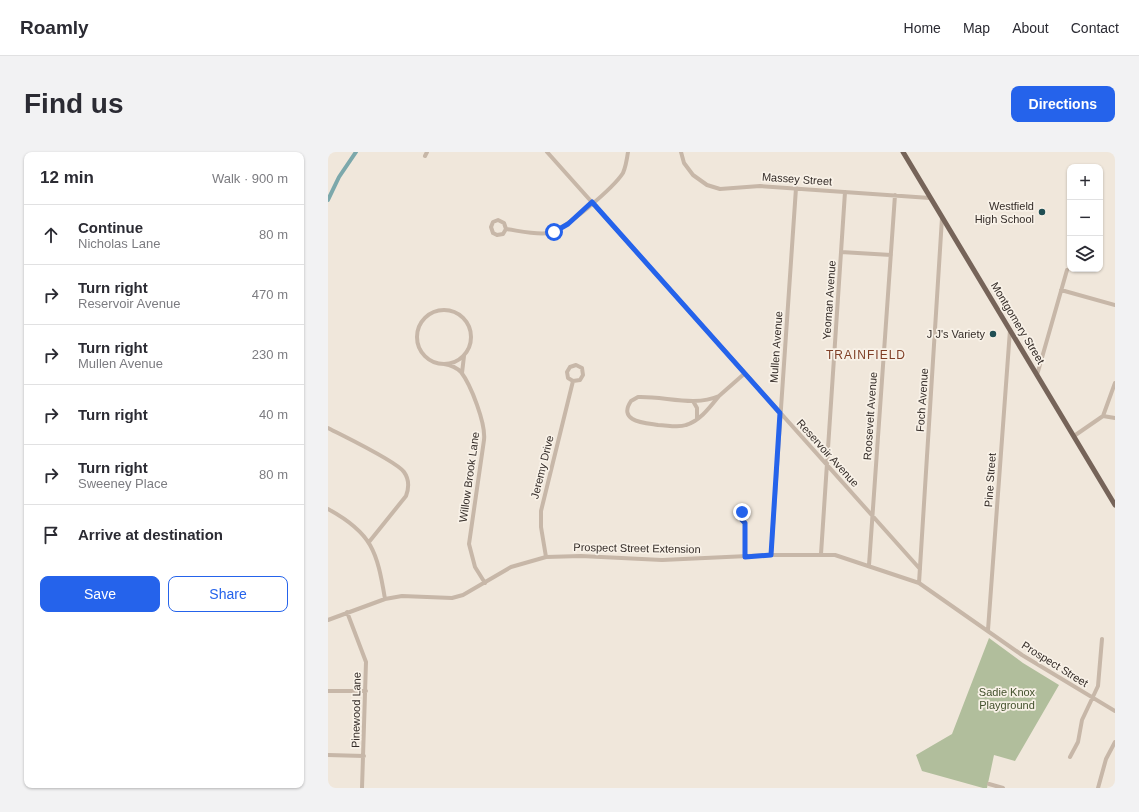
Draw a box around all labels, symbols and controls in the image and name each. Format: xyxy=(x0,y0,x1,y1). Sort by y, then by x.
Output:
text: Roamly xyxy=(20,17,89,38)
text: Home xyxy=(904,20,941,36)
text: Map xyxy=(963,20,990,36)
text: About xyxy=(1012,20,1049,36)
text: Contact xyxy=(1071,20,1119,36)
button: Directions xyxy=(1011,86,1115,122)
text: Find us xyxy=(24,88,124,119)
map controls xyxy=(1067,164,1103,272)
button: + xyxy=(1067,164,1103,200)
text: 12 min xyxy=(40,168,94,187)
text: Walk · 900 m xyxy=(212,171,288,186)
street label: Massey Street xyxy=(762,171,832,187)
place label: Westfield High School xyxy=(975,200,1034,225)
button: − xyxy=(1067,200,1103,236)
marker: Westfield High School xyxy=(1037,207,1047,217)
text: Continue xyxy=(78,219,143,236)
route start xyxy=(545,223,563,241)
icon: ahead xyxy=(40,224,62,246)
text: 80 m xyxy=(259,227,288,242)
text: Nicholas Lane xyxy=(78,236,160,251)
button: layers xyxy=(1067,236,1103,272)
street label: Yeoman Avenue xyxy=(820,260,838,340)
text: Turn right xyxy=(78,279,148,296)
street label: Montgomery Street xyxy=(989,280,1047,366)
icon: right xyxy=(40,284,62,306)
text: 470 m xyxy=(252,287,288,302)
text: Reservoir Avenue xyxy=(78,296,180,311)
street label: Mullen Avenue xyxy=(768,311,784,383)
place label: J J's Variety xyxy=(927,328,985,340)
marker: J J's Variety xyxy=(988,329,998,339)
text: Turn right xyxy=(78,339,148,356)
icon: right xyxy=(40,344,62,366)
text: 230 m xyxy=(252,347,288,362)
district label: TRAINFIELD xyxy=(826,348,906,362)
text: Mullen Avenue xyxy=(78,356,163,371)
street label: Foch Avenue xyxy=(914,368,930,432)
street label: Roosevelt Avenue xyxy=(861,371,879,461)
icon: right xyxy=(40,404,62,426)
text: Turn right xyxy=(78,406,148,423)
text: 40 m xyxy=(259,407,288,422)
street label: Reservoir Avenue xyxy=(795,417,861,489)
street label: Willow Brook Lane xyxy=(457,431,481,523)
street label: Jeremy Drive xyxy=(528,434,556,500)
street label: Pine Street xyxy=(982,452,998,508)
text: Turn right xyxy=(78,459,148,476)
icon: right xyxy=(40,464,62,486)
text: 80 m xyxy=(259,467,288,482)
text: Sweeney Place xyxy=(78,476,168,491)
route end xyxy=(733,503,751,521)
icon: arrive xyxy=(40,524,62,546)
text: Arrive at destination xyxy=(78,526,223,543)
street label: Prospect Street Extension xyxy=(573,541,701,555)
button: Save xyxy=(40,576,160,612)
button: Share xyxy=(168,576,288,612)
street label: Prospect Street xyxy=(1020,639,1090,689)
street label: Pinewood Lane xyxy=(349,672,363,748)
park label: Sadie Knox Playground xyxy=(979,686,1036,711)

